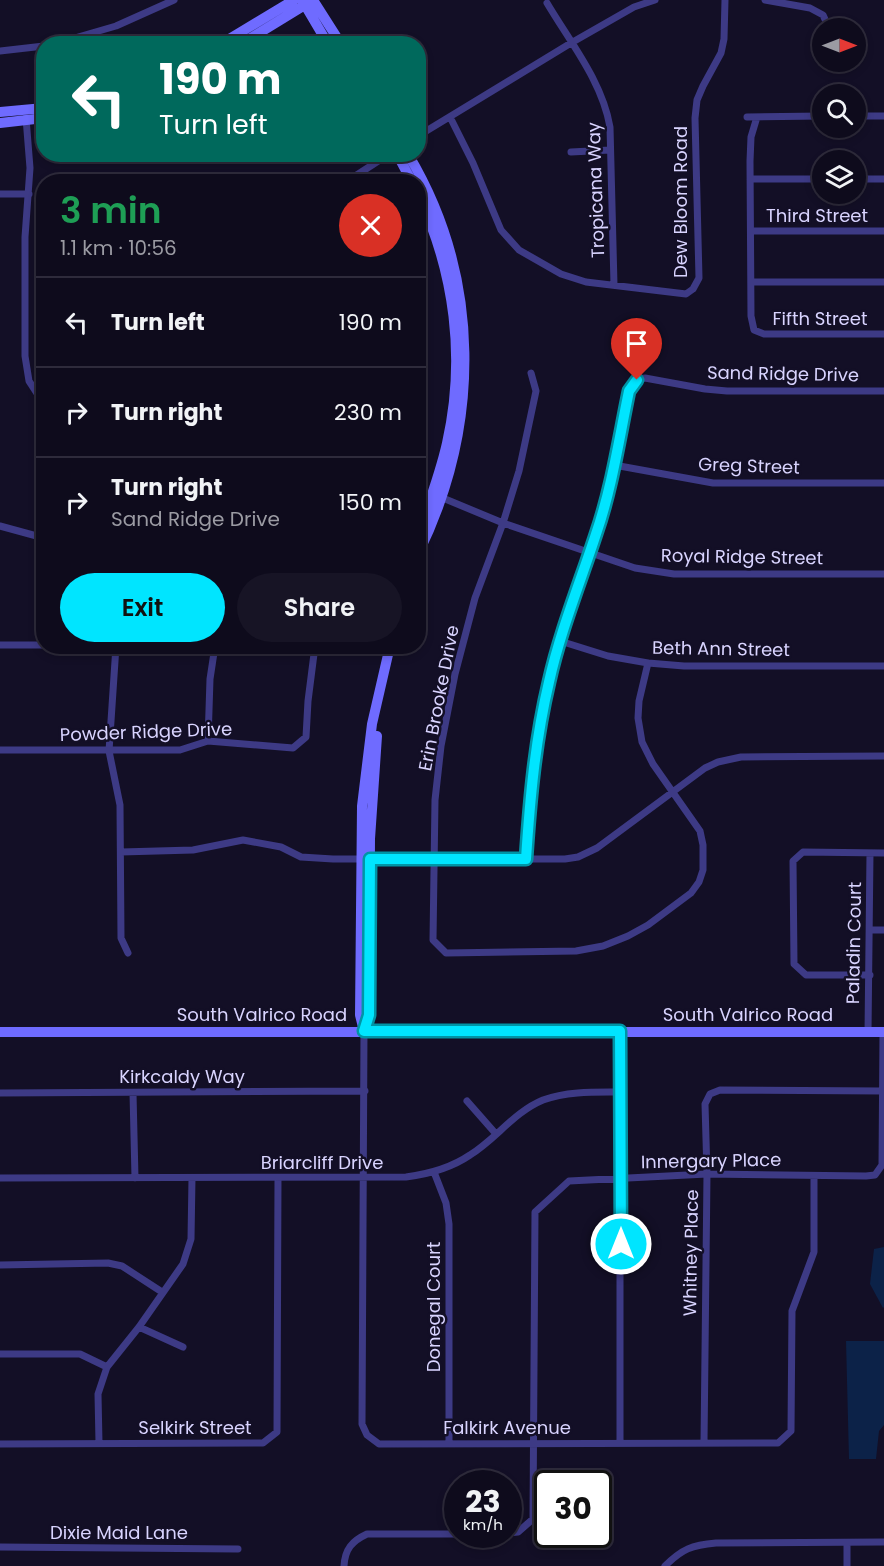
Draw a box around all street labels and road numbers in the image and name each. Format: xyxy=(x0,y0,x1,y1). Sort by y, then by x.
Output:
street label: Tropicana Way xyxy=(581,122,610,258)
street label: Dew Bloom Road xyxy=(668,126,693,278)
street label: Third Street xyxy=(766,203,868,228)
street label: Fifth Street xyxy=(772,306,868,331)
street label: Sand Ridge Drive xyxy=(707,360,859,387)
street label: Greg Street xyxy=(698,451,800,480)
street label: Royal Ridge Street xyxy=(661,543,823,570)
street label: Erin Brooke Drive xyxy=(412,623,465,773)
street label: Beth Ann Street xyxy=(652,635,790,662)
street label: Powder Ridge Drive xyxy=(59,716,233,747)
street label: Paladin Court xyxy=(840,882,867,1004)
street label: South Valrico Road xyxy=(177,1002,347,1027)
street label: South Valrico Road xyxy=(663,1002,833,1027)
street label: Kirkcaldy Way xyxy=(119,1064,245,1089)
street label: Innergary Place xyxy=(641,1147,781,1174)
street label: Briarcliff Drive xyxy=(261,1150,383,1175)
street label: Whitney Place xyxy=(677,1189,704,1317)
street label: Donegal Court xyxy=(421,1242,446,1372)
street label: Selkirk Street xyxy=(138,1415,252,1440)
street label: Falkirk Avenue xyxy=(443,1415,571,1440)
street label: Dixie Maid Lane xyxy=(50,1520,188,1545)

